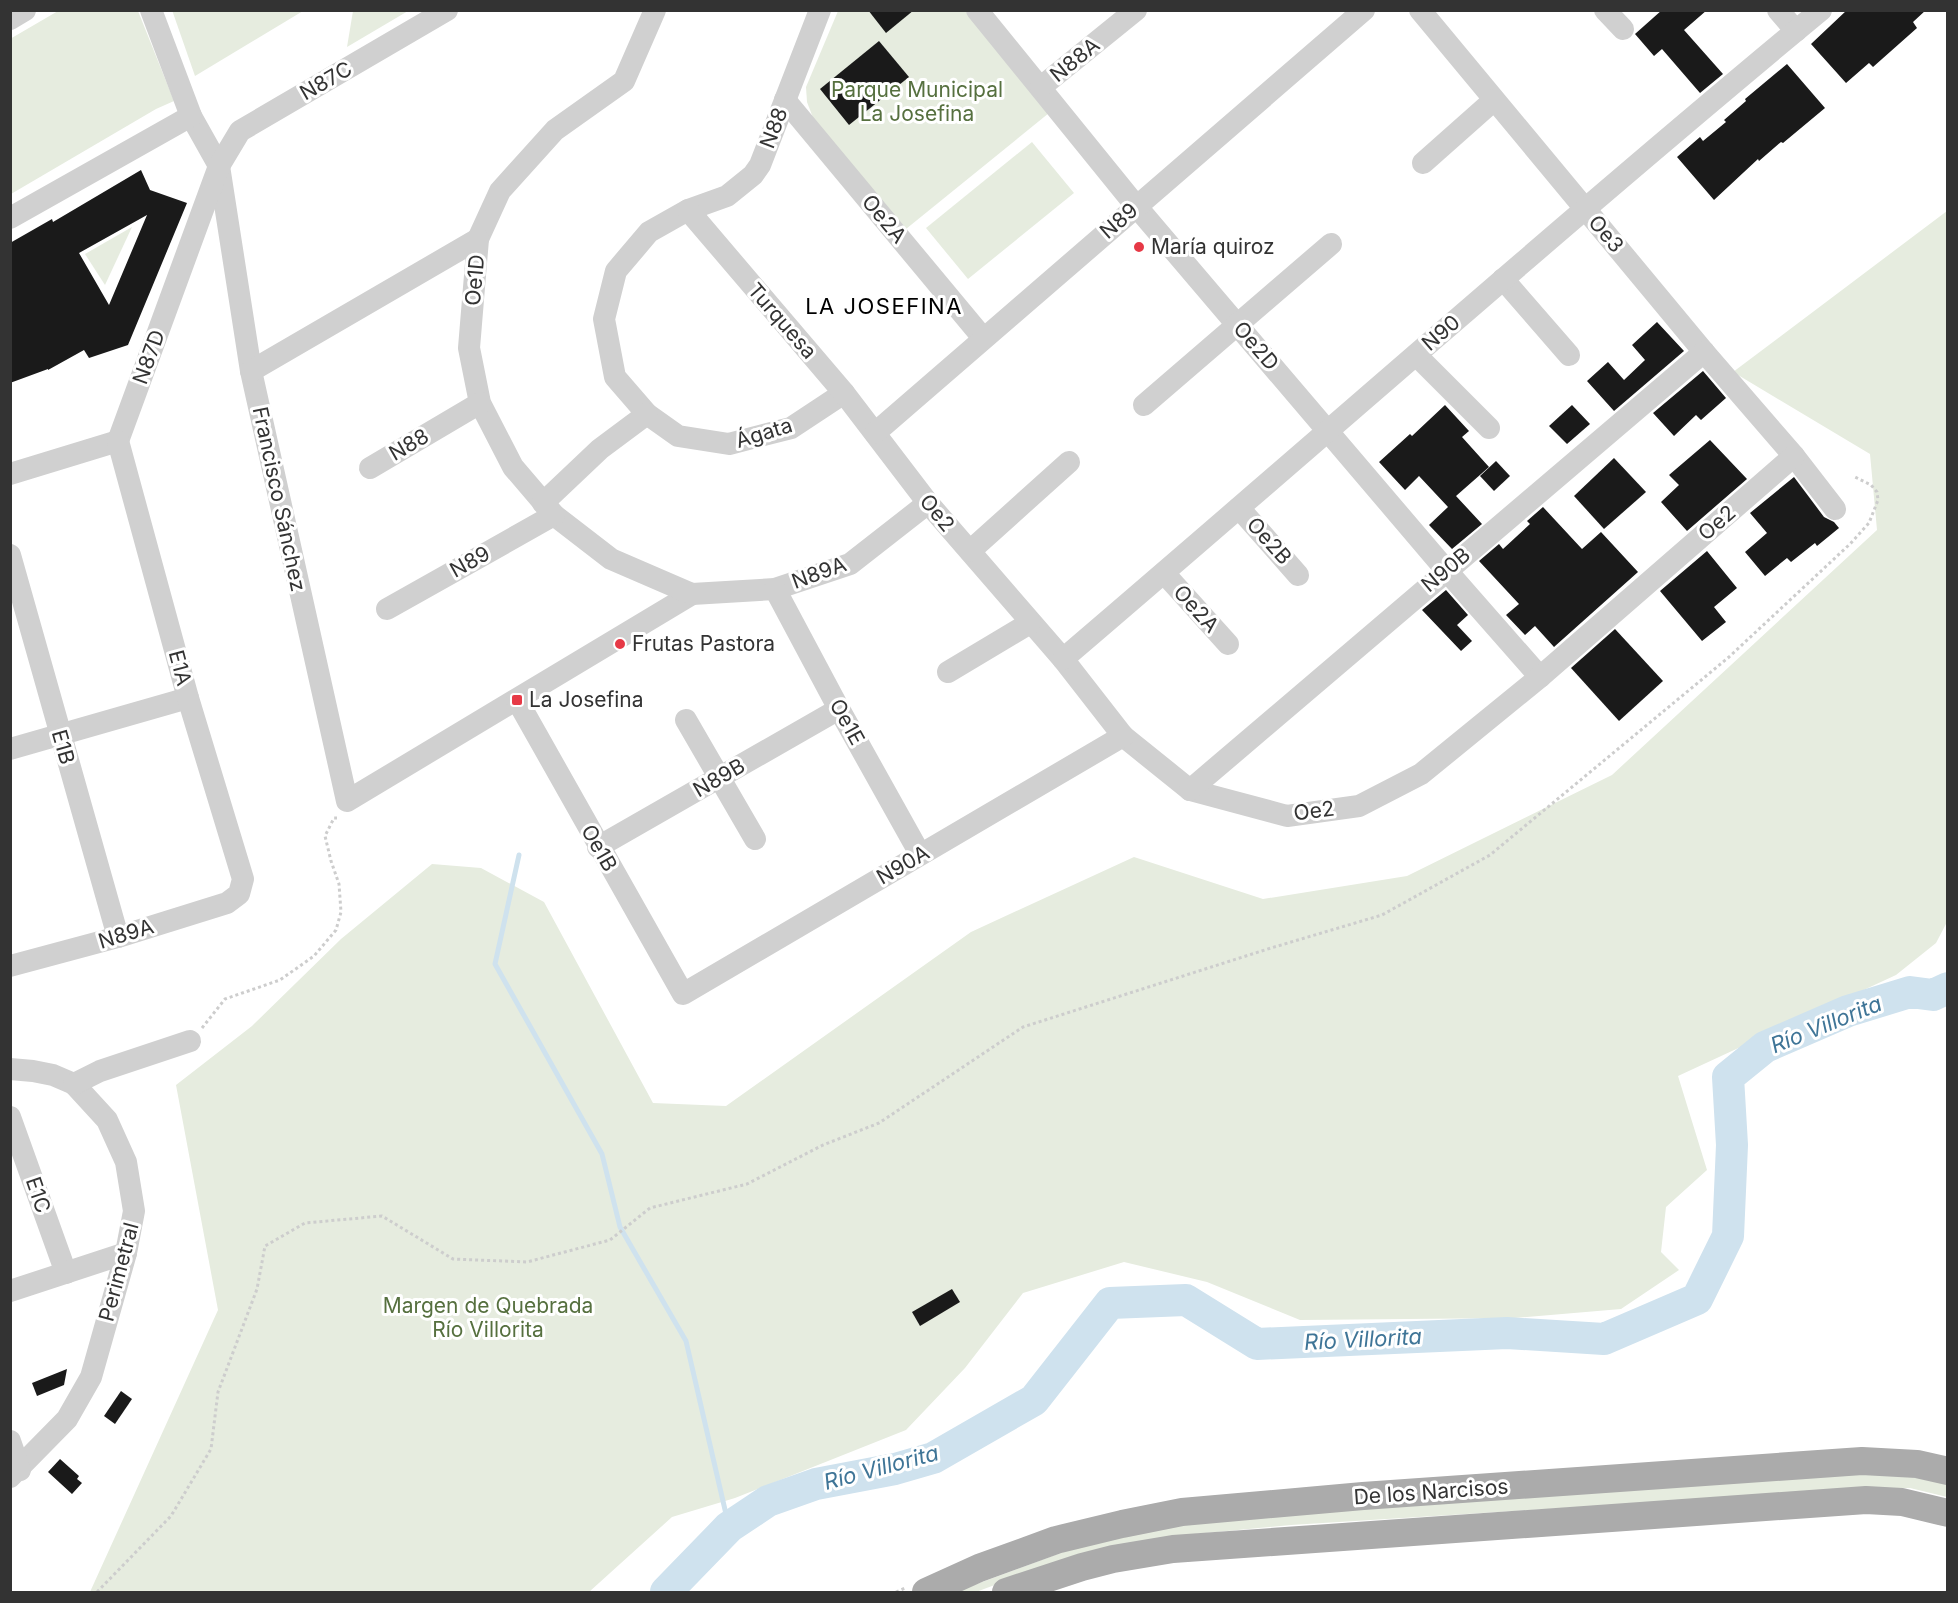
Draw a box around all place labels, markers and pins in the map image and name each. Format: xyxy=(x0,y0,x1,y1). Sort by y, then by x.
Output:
place label: María quiroz xyxy=(1151,234,1275,259)
marker: María quiroz xyxy=(1132,240,1146,254)
place label: Frutas Pastora xyxy=(632,631,775,656)
marker: Frutas Pastora xyxy=(613,637,627,651)
place label: La Josefina xyxy=(529,687,644,712)
marker: La Josefina xyxy=(510,693,524,707)

